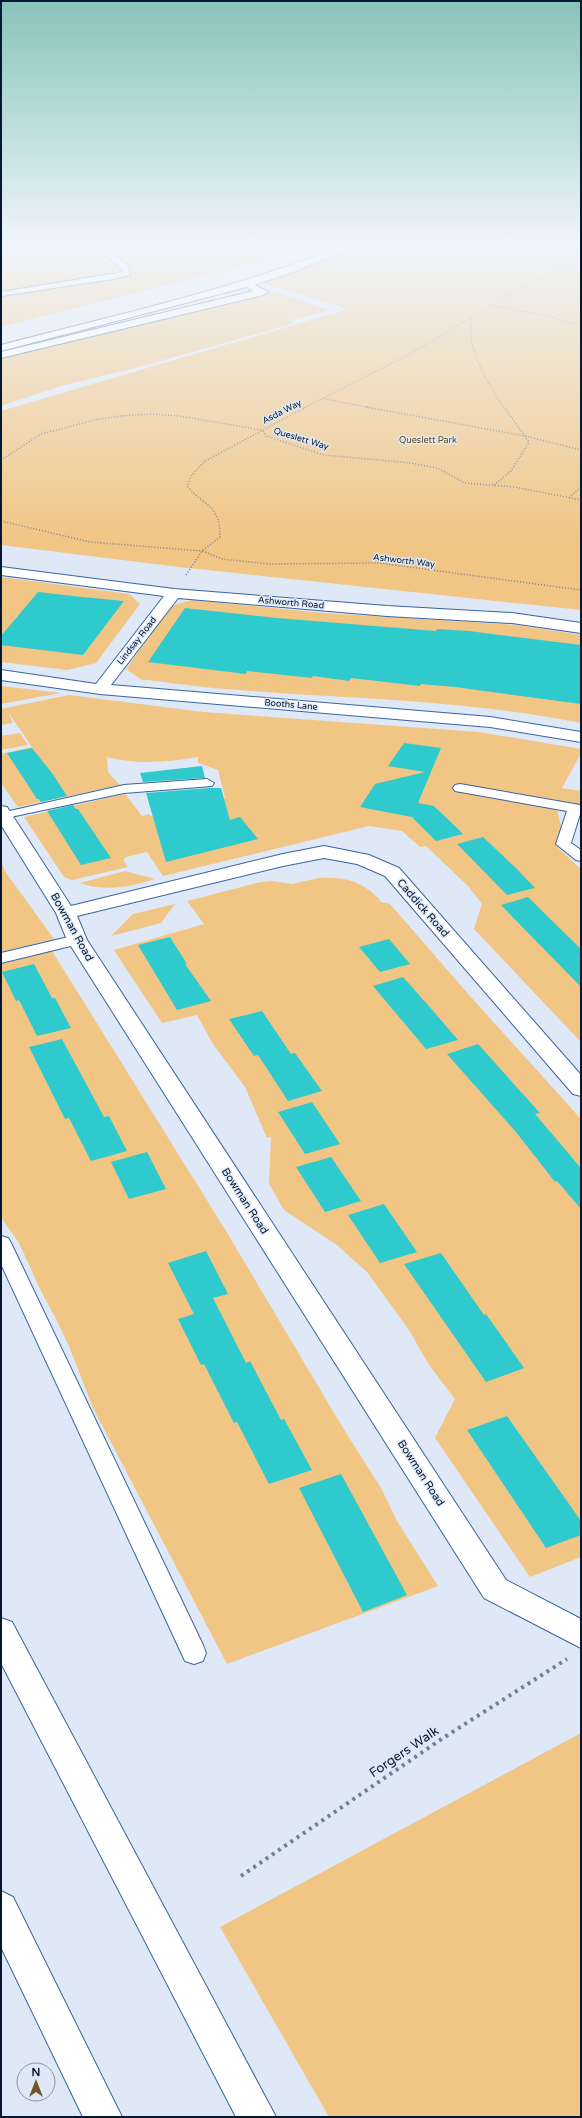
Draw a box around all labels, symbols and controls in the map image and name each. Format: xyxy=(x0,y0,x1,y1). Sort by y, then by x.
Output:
street label: Asda Way xyxy=(260,397,304,427)
street label: Queslett Way xyxy=(272,425,330,453)
park label: Queslett Park xyxy=(399,435,457,446)
street label: Ashworth Way xyxy=(372,552,436,570)
street label: Ashworth Road xyxy=(257,595,325,611)
street label: Lindsay Road xyxy=(115,615,159,667)
street label: Booths Lane xyxy=(264,697,318,713)
street label: Caddick Road xyxy=(394,876,452,940)
street label: Bowman Road xyxy=(48,890,96,964)
street label: Bowman Road xyxy=(219,1165,271,1237)
street label: Bowman Road xyxy=(395,1437,447,1509)
street label: Forgers Walk xyxy=(366,1723,442,1781)
north arrow xyxy=(16,2062,56,2102)
text: N xyxy=(32,2066,40,2079)

